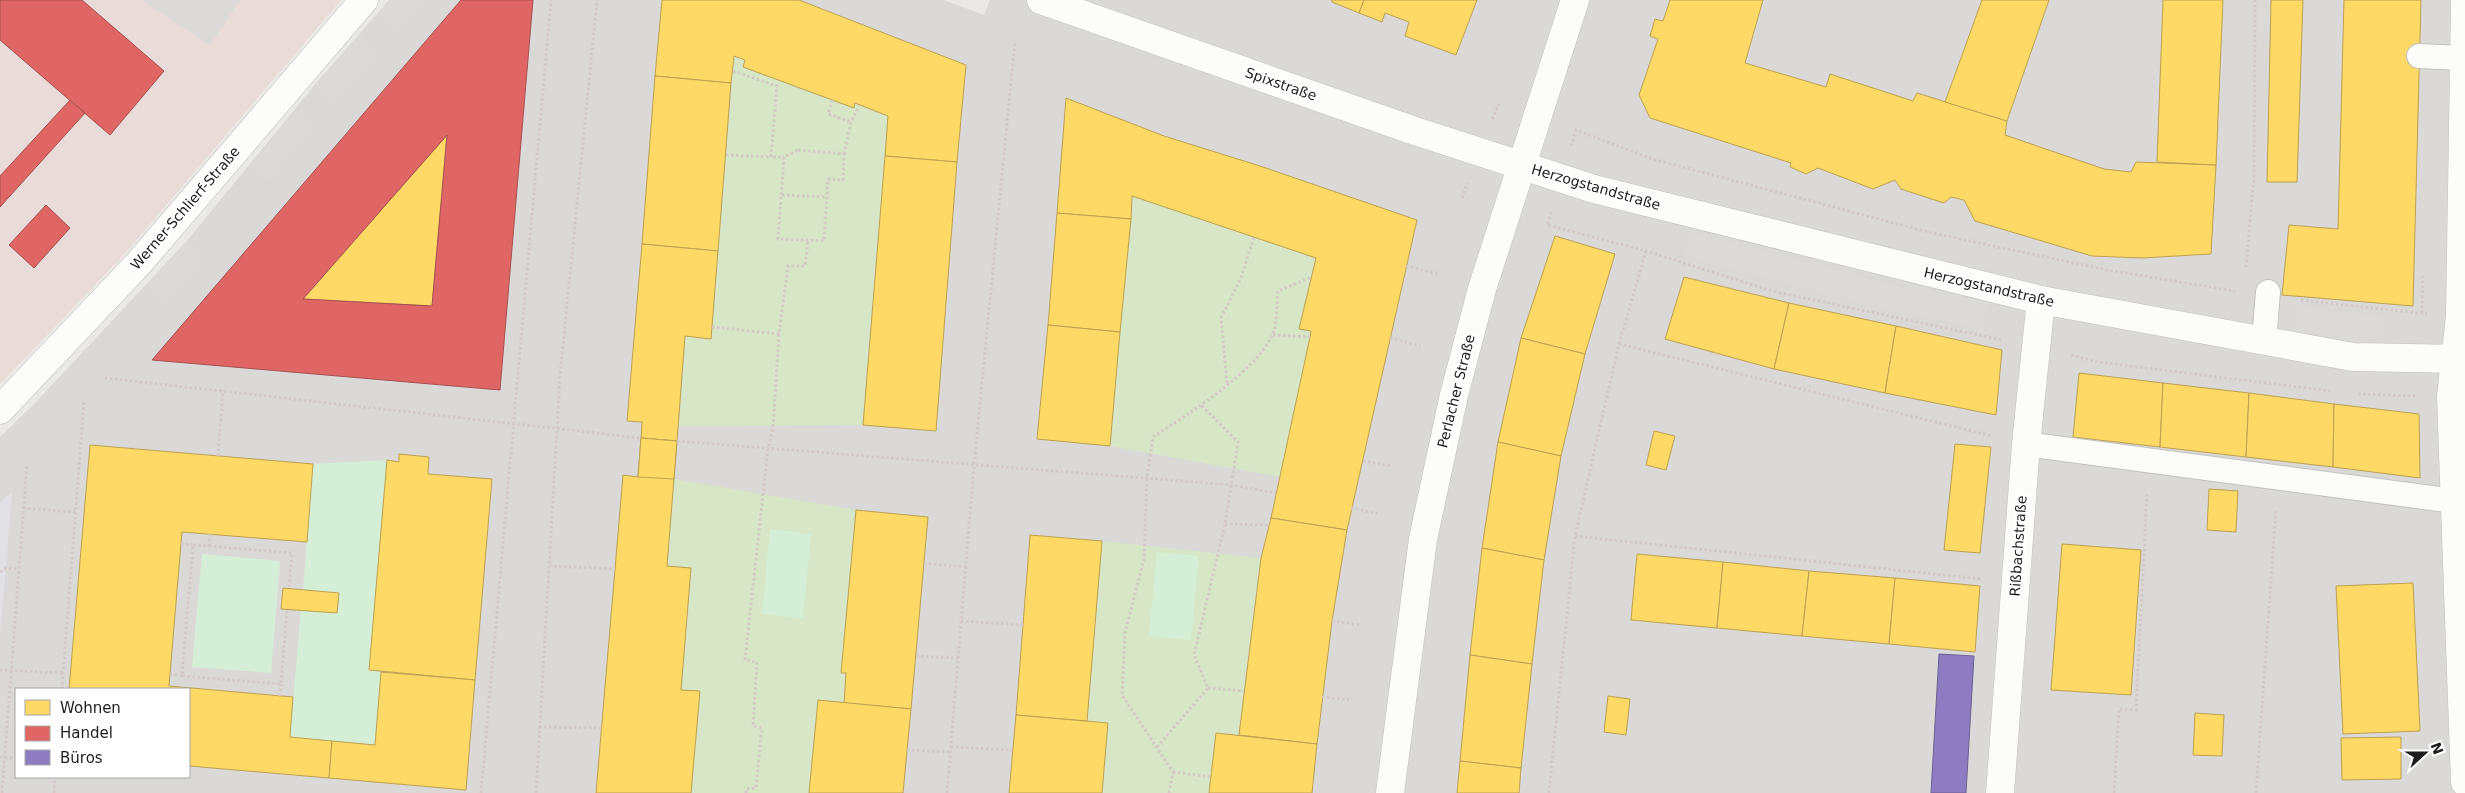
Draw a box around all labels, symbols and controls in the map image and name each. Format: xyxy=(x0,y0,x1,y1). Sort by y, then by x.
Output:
street label: Spixstraße xyxy=(1243,64,1319,104)
street label: Werner-Schlierf-Straße xyxy=(127,143,243,273)
street label: Herzogstandstraße xyxy=(1530,161,1662,213)
street label: Herzogstandstraße xyxy=(1922,264,2056,310)
street label: Perlacher Straße xyxy=(1434,333,1478,449)
street label: Rißbachstraße xyxy=(2006,495,2030,597)
legend xyxy=(15,688,190,778)
text: Wohnen xyxy=(60,699,121,717)
text: Handel xyxy=(60,724,113,742)
north arrow xyxy=(2400,728,2450,778)
text: N xyxy=(2428,740,2447,757)
text: Büros xyxy=(60,749,103,767)

